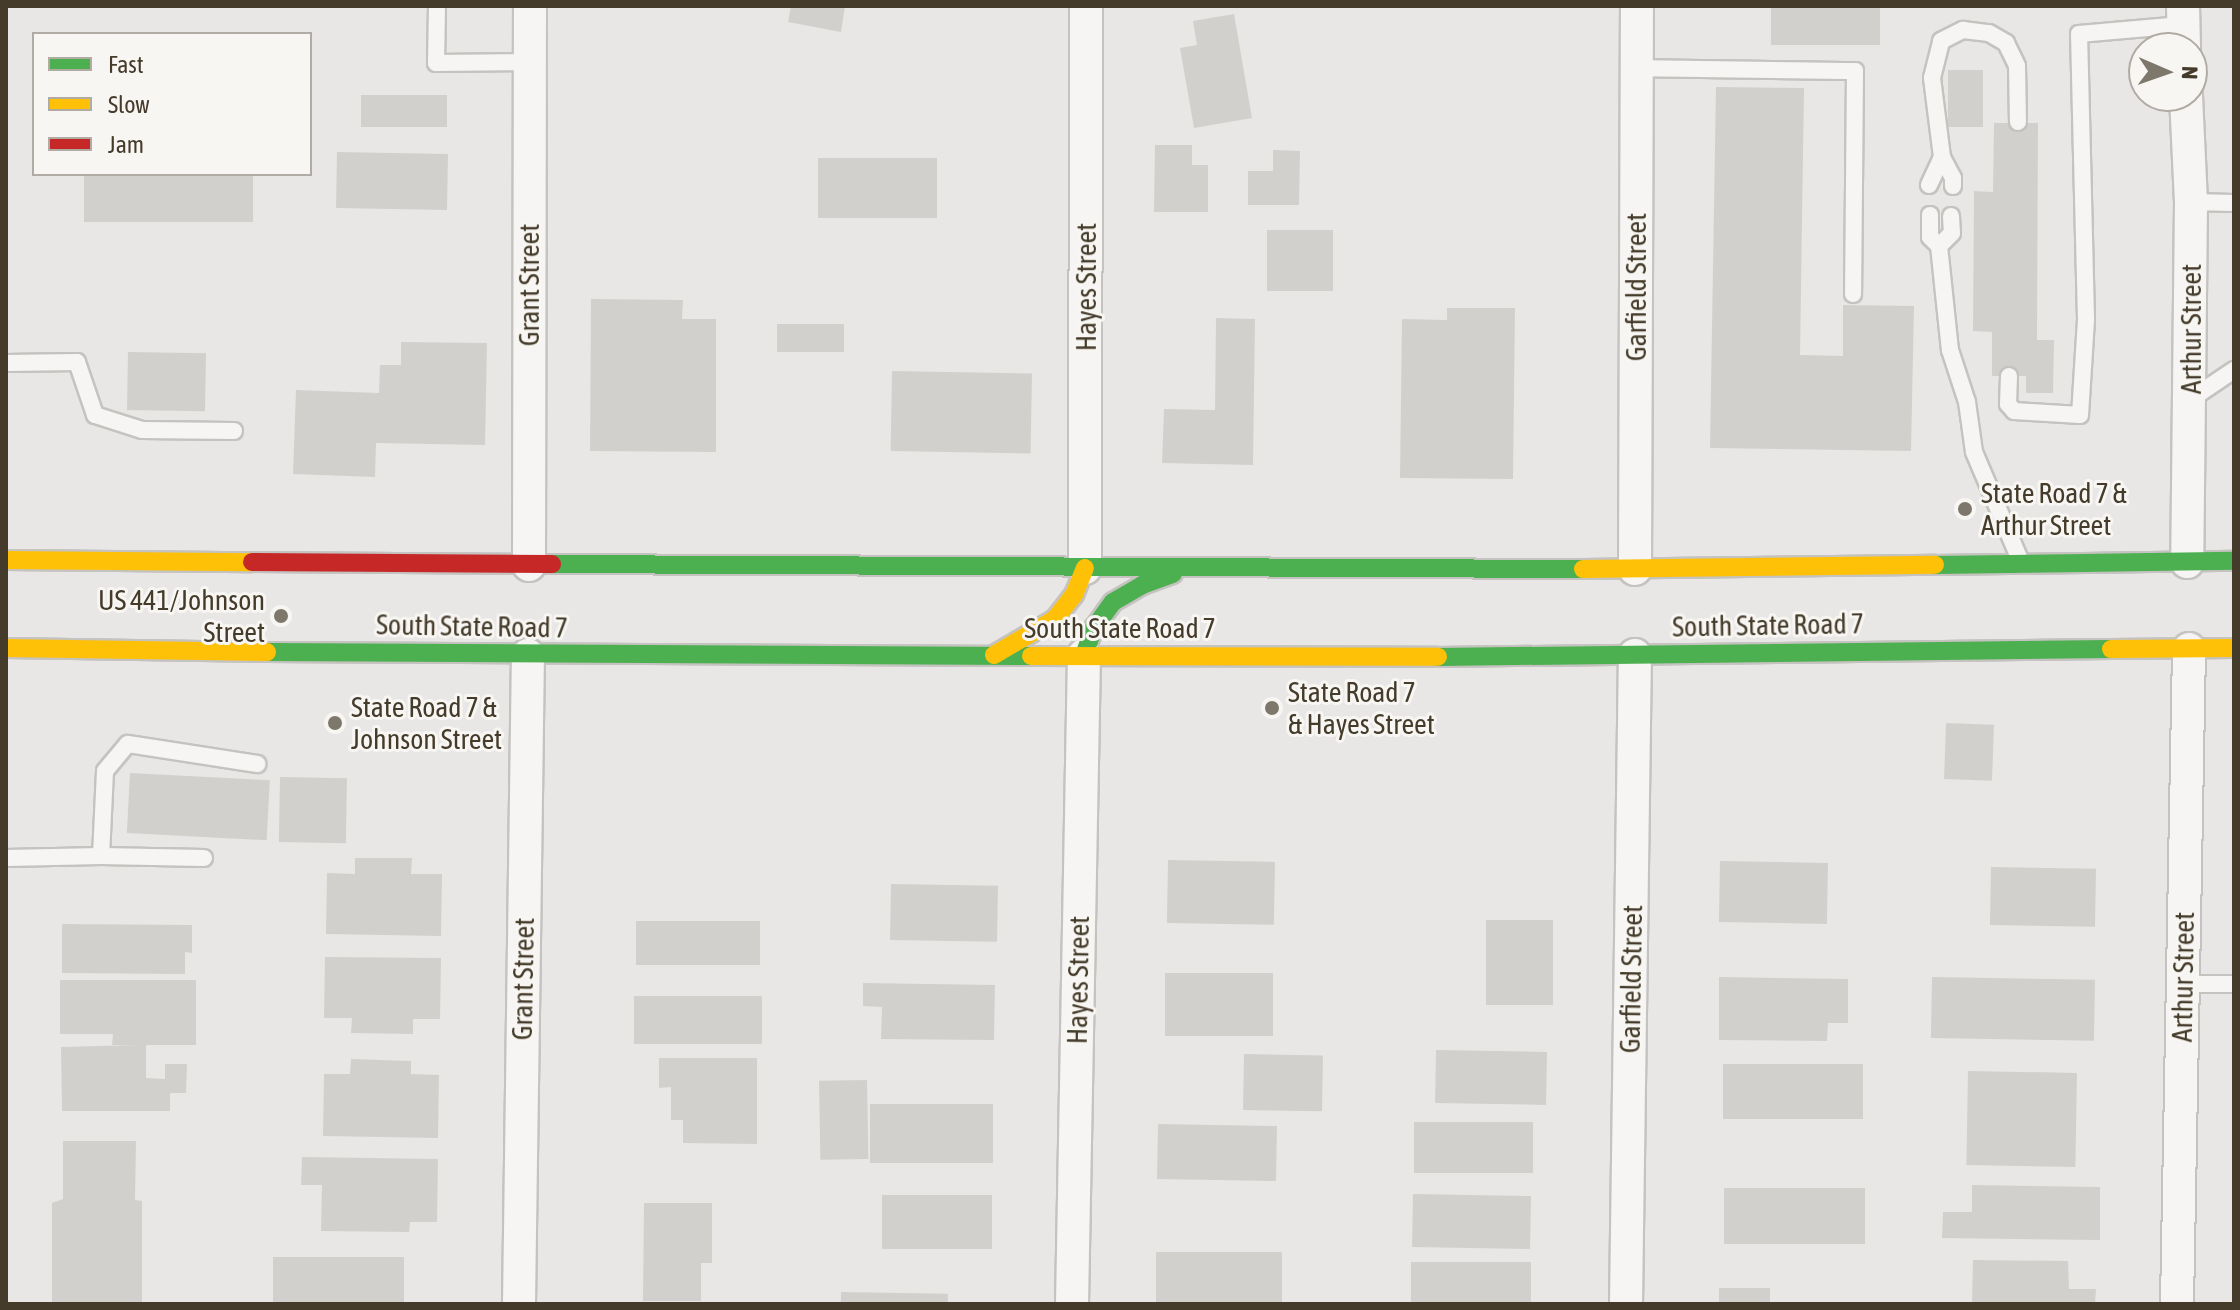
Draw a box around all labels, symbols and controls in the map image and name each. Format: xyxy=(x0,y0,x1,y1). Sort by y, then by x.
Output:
legend xyxy=(32,32,312,176)
north arrow xyxy=(2128,32,2208,112)
text: Fast xyxy=(108,51,144,78)
text: N xyxy=(2177,66,2203,80)
text: Slow xyxy=(108,91,150,118)
text: Jam xyxy=(108,131,144,158)
street label: Garfield Street xyxy=(1619,213,1653,361)
street label: Hayes Street xyxy=(1069,223,1103,351)
street label: Grant Street xyxy=(512,224,546,346)
street label: Arthur Street xyxy=(2174,264,2208,394)
place label: State Road 7 & Arthur Street xyxy=(1981,476,2127,542)
marker: State Road 7 & Arthur Street xyxy=(1956,500,1974,518)
place label: US 441/Johnson Street xyxy=(98,583,265,649)
marker: US 441/Johnson Street xyxy=(272,607,290,625)
street label: South State Road 7 xyxy=(1672,607,1864,643)
street label: South State Road 7 xyxy=(376,608,568,644)
street label: South State Road 7 xyxy=(1024,611,1216,645)
place label: State Road 7 & Hayes Street xyxy=(1288,675,1435,741)
place label: State Road 7 & Johnson Street xyxy=(351,690,502,756)
marker: State Road 7 & Hayes Street xyxy=(1263,699,1281,717)
marker: State Road 7 & Johnson Street xyxy=(326,714,344,732)
street label: Garfield Street xyxy=(1613,905,1649,1053)
street label: Arthur Street xyxy=(2165,912,2201,1042)
street label: Hayes Street xyxy=(1060,916,1096,1044)
street label: Grant Street xyxy=(505,917,541,1041)

